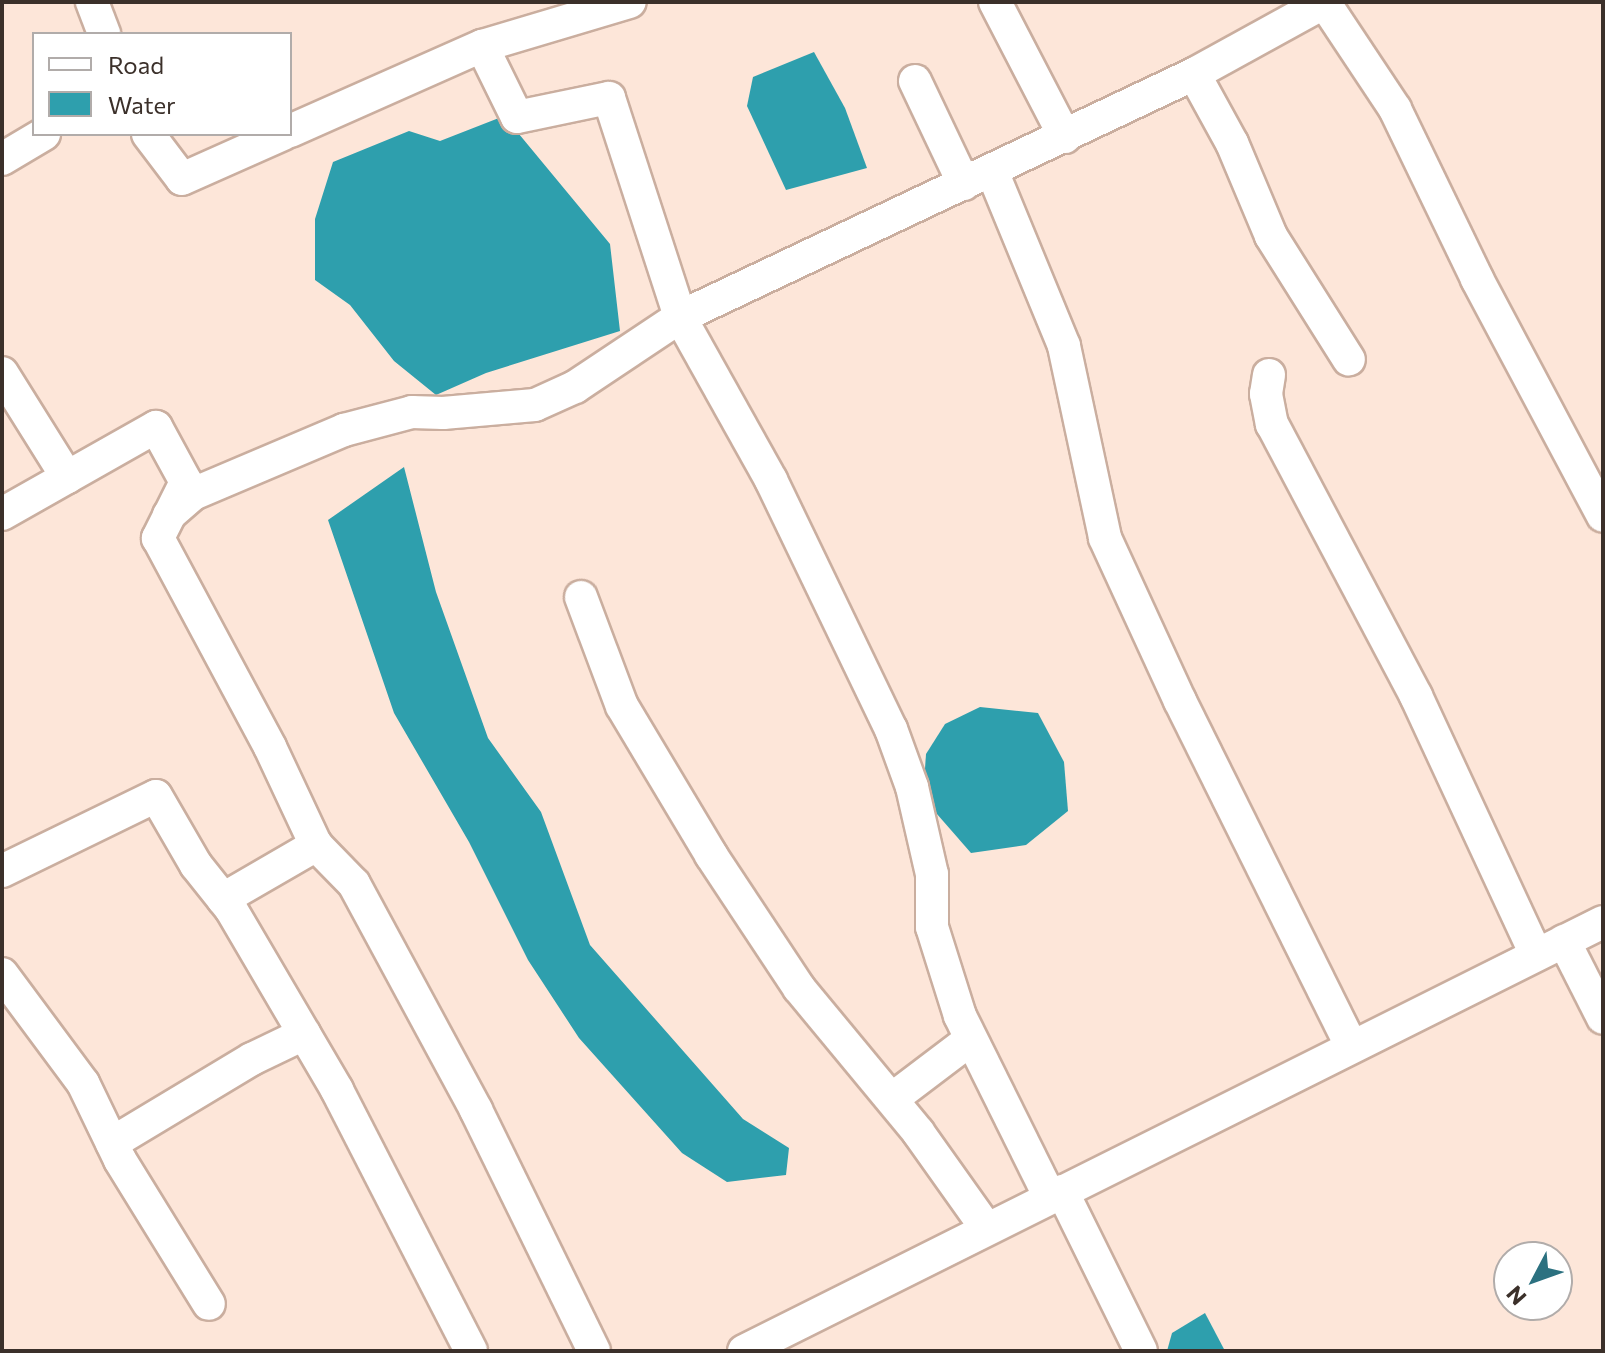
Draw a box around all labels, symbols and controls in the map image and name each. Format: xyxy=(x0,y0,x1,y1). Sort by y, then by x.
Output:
legend xyxy=(32,32,292,136)
text: Road xyxy=(108,50,164,79)
text: Water xyxy=(108,90,176,119)
north arrow xyxy=(1493,1241,1573,1321)
text: N xyxy=(1500,1281,1532,1311)

